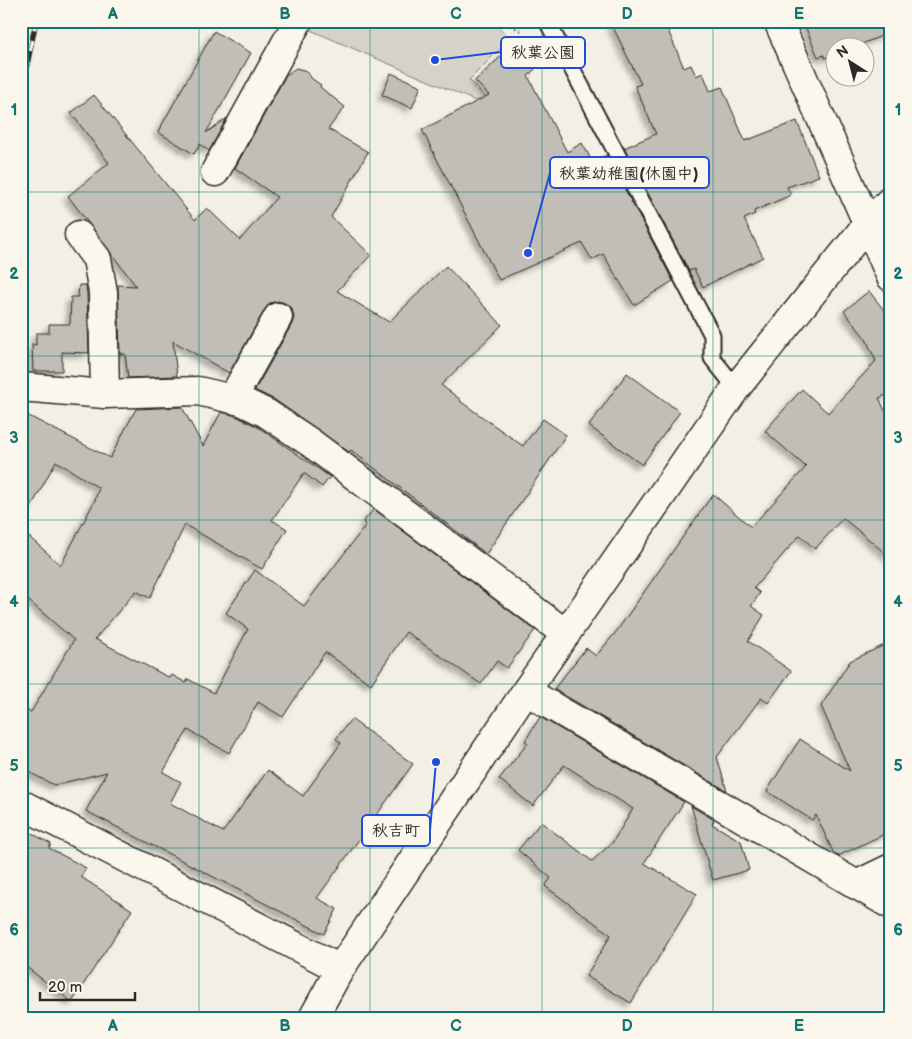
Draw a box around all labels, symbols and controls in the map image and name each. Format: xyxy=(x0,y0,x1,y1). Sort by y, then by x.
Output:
text: A xyxy=(107,5,118,24)
text: B xyxy=(279,5,291,24)
text: C xyxy=(450,5,462,24)
text: D xyxy=(621,5,633,24)
text: E xyxy=(794,5,804,24)
callout: 秋葉公園 xyxy=(501,37,585,68)
north arrow xyxy=(824,38,874,88)
text: N xyxy=(833,42,852,62)
text: 秋葉公園 xyxy=(511,44,575,63)
text: 1 xyxy=(11,101,17,120)
text: 1 xyxy=(895,101,901,120)
callout: 秋葉幼稚園(休園中) xyxy=(550,157,709,188)
text: 秋葉幼稚園(休園中) xyxy=(559,165,699,184)
text: 2 xyxy=(9,265,19,284)
text: 2 xyxy=(893,265,903,284)
text: 3 xyxy=(9,429,19,448)
text: 3 xyxy=(893,429,903,448)
text: 4 xyxy=(9,593,19,612)
text: 4 xyxy=(893,593,903,612)
text: 5 xyxy=(9,757,19,776)
text: 5 xyxy=(893,757,903,776)
callout: 秋吉町 xyxy=(362,815,430,846)
text: 秋吉町 xyxy=(372,822,420,841)
text: 6 xyxy=(9,921,19,940)
text: 6 xyxy=(893,921,903,940)
scale bar xyxy=(40,969,135,1001)
text: 20 m xyxy=(48,978,82,997)
text: A xyxy=(107,1017,118,1036)
text: B xyxy=(279,1017,291,1036)
text: C xyxy=(450,1017,462,1036)
text: D xyxy=(621,1017,633,1036)
text: E xyxy=(794,1017,804,1036)

